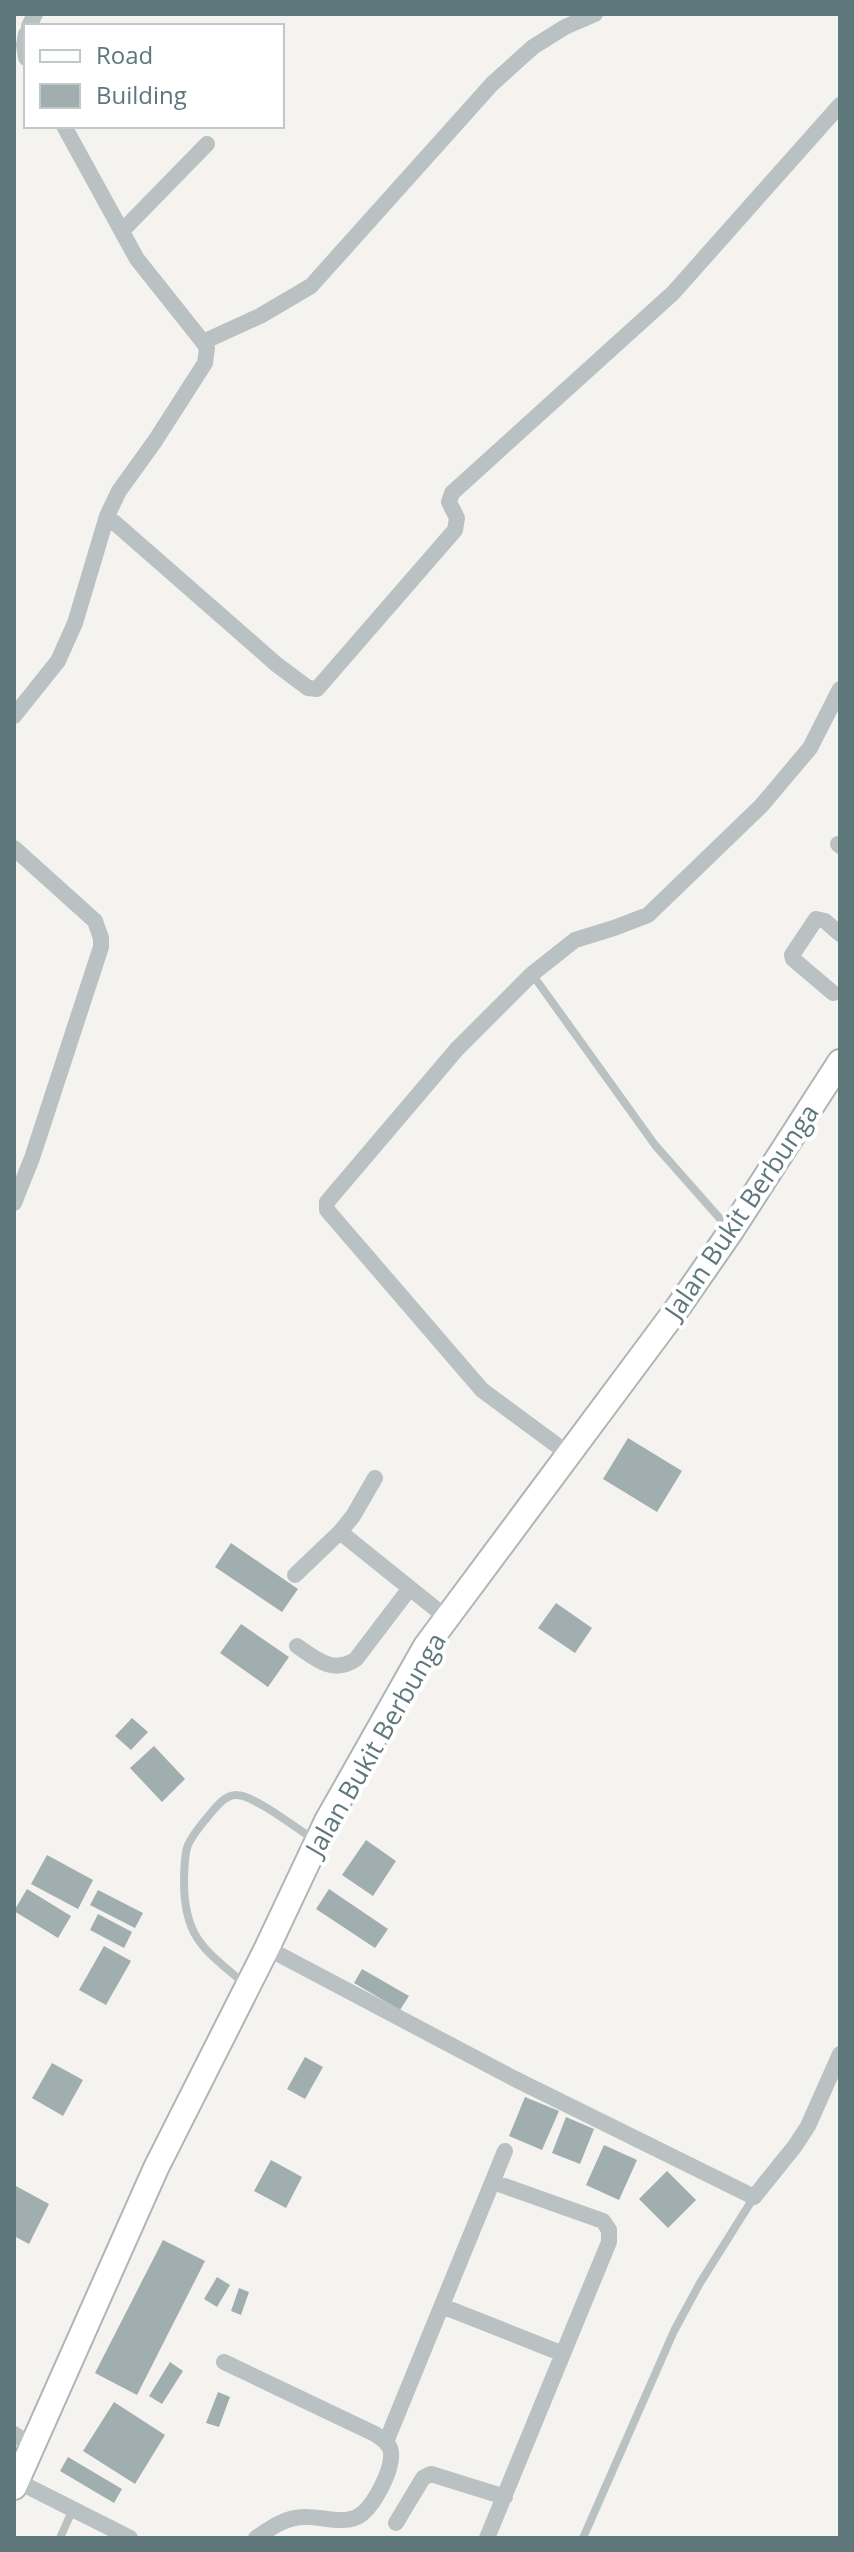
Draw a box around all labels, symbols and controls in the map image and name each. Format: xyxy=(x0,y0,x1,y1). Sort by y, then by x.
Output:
legend xyxy=(24,24,284,128)
text: Road xyxy=(96,38,153,71)
text: Building xyxy=(96,78,187,111)
street label: Jalan Bukit Berbunga xyxy=(654,1096,827,1328)
street label: Jalan Bukit Berbunga xyxy=(295,1626,454,1865)

